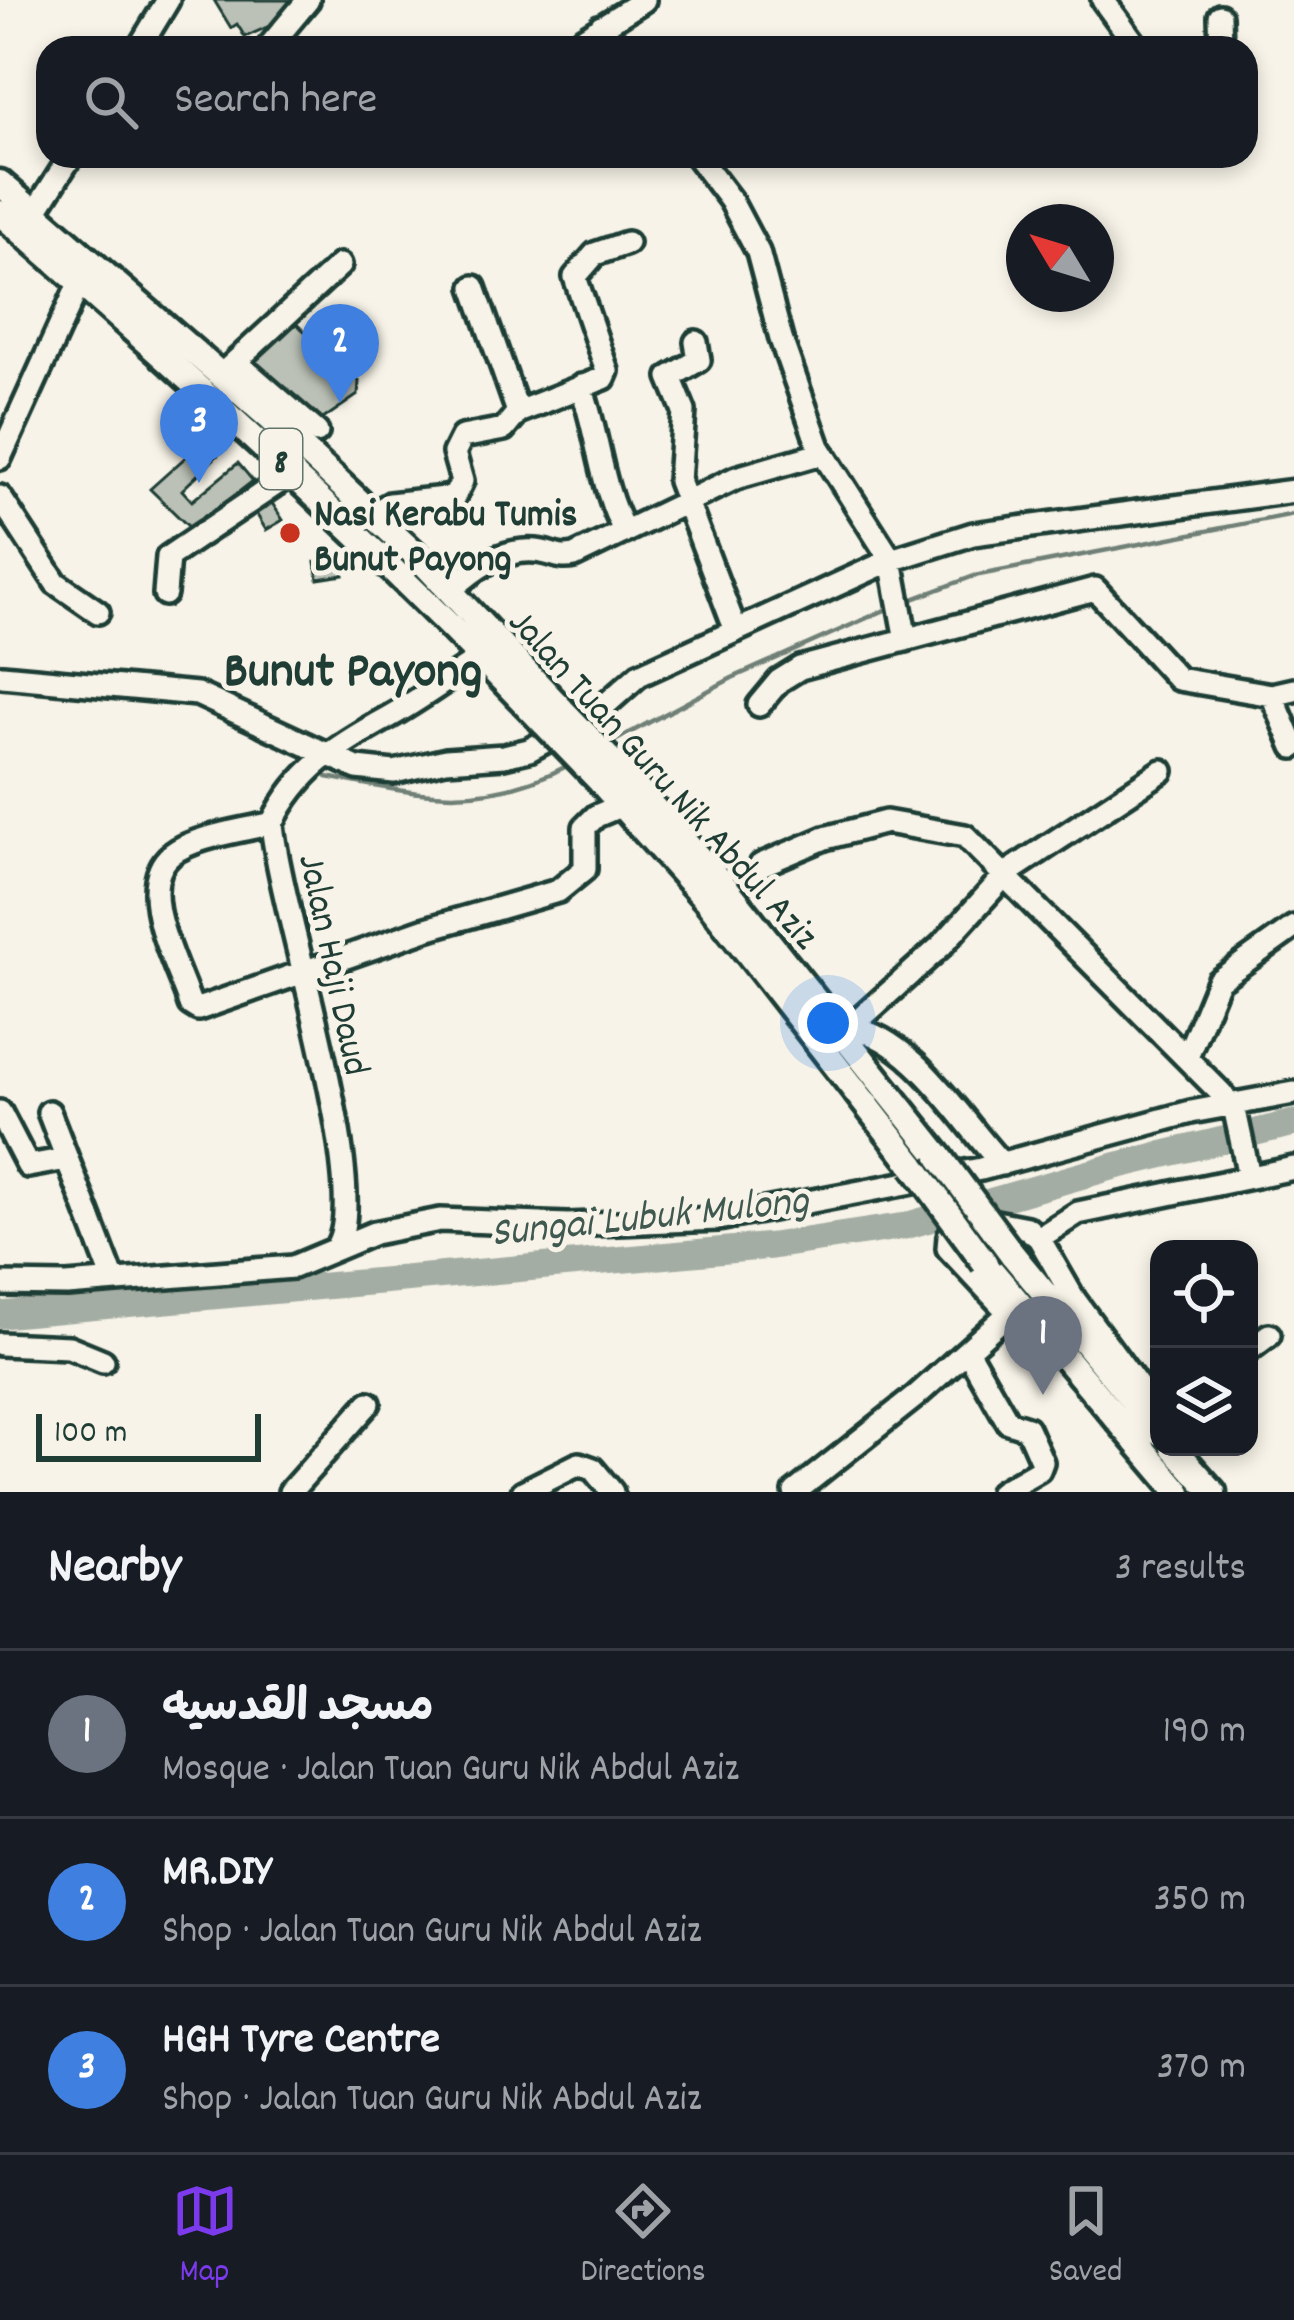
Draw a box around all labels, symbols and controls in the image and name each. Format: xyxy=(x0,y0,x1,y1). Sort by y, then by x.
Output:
search box xyxy=(36,36,1258,168)
icon: search xyxy=(78,69,144,135)
text: Search here xyxy=(174,70,377,134)
north arrow xyxy=(1006,204,1114,312)
pin: 2 xyxy=(301,304,379,403)
pin: 3 xyxy=(160,384,238,483)
road number: 8 xyxy=(260,429,302,489)
place label: Nasi Kerabu Tumis Bunut Payong xyxy=(314,490,577,590)
marker: Nasi Kerabu Tumis Bunut Payong xyxy=(277,520,303,546)
street label: Jalan Tuan Guru Nik Abdul Aziz xyxy=(493,599,830,964)
district label: Bunut Payong xyxy=(224,639,482,711)
street label: Jalan Haji Daud xyxy=(280,850,381,1081)
your location xyxy=(798,993,858,1053)
water label: Sungai Lubuk Mulong xyxy=(488,1173,813,1266)
map controls xyxy=(1150,1240,1258,1456)
button: locate xyxy=(1150,1240,1258,1348)
pin: 1 xyxy=(1004,1296,1082,1395)
button: layers xyxy=(1150,1348,1258,1456)
scale bar xyxy=(36,1408,261,1461)
text: 100 m xyxy=(54,1411,127,1458)
text: Nearby xyxy=(48,1534,181,1606)
text: 3 results xyxy=(1115,1543,1246,1598)
text: مسجد القدسيه xyxy=(162,1678,434,1742)
text: 1 xyxy=(83,1706,91,1761)
text: 190 m xyxy=(1163,1706,1246,1761)
text: Mosque · Jalan Tuan Guru Nik Abdul Aziz xyxy=(162,1744,739,1799)
text: MR.DIY xyxy=(162,1842,271,1906)
text: 2 xyxy=(78,1874,96,1929)
text: 350 m xyxy=(1154,1874,1246,1929)
text: Shop · Jalan Tuan Guru Nik Abdul Aziz xyxy=(162,1906,701,1961)
text: HGH Tyre Centre xyxy=(162,2010,440,2074)
text: 3 xyxy=(78,2042,96,2097)
text: 370 m xyxy=(1157,2042,1246,2097)
text: Shop · Jalan Tuan Guru Nik Abdul Aziz xyxy=(162,2074,701,2129)
tab: Map xyxy=(172,2178,238,2297)
tab: Directions xyxy=(581,2178,706,2297)
tab: Saved xyxy=(1049,2178,1122,2297)

